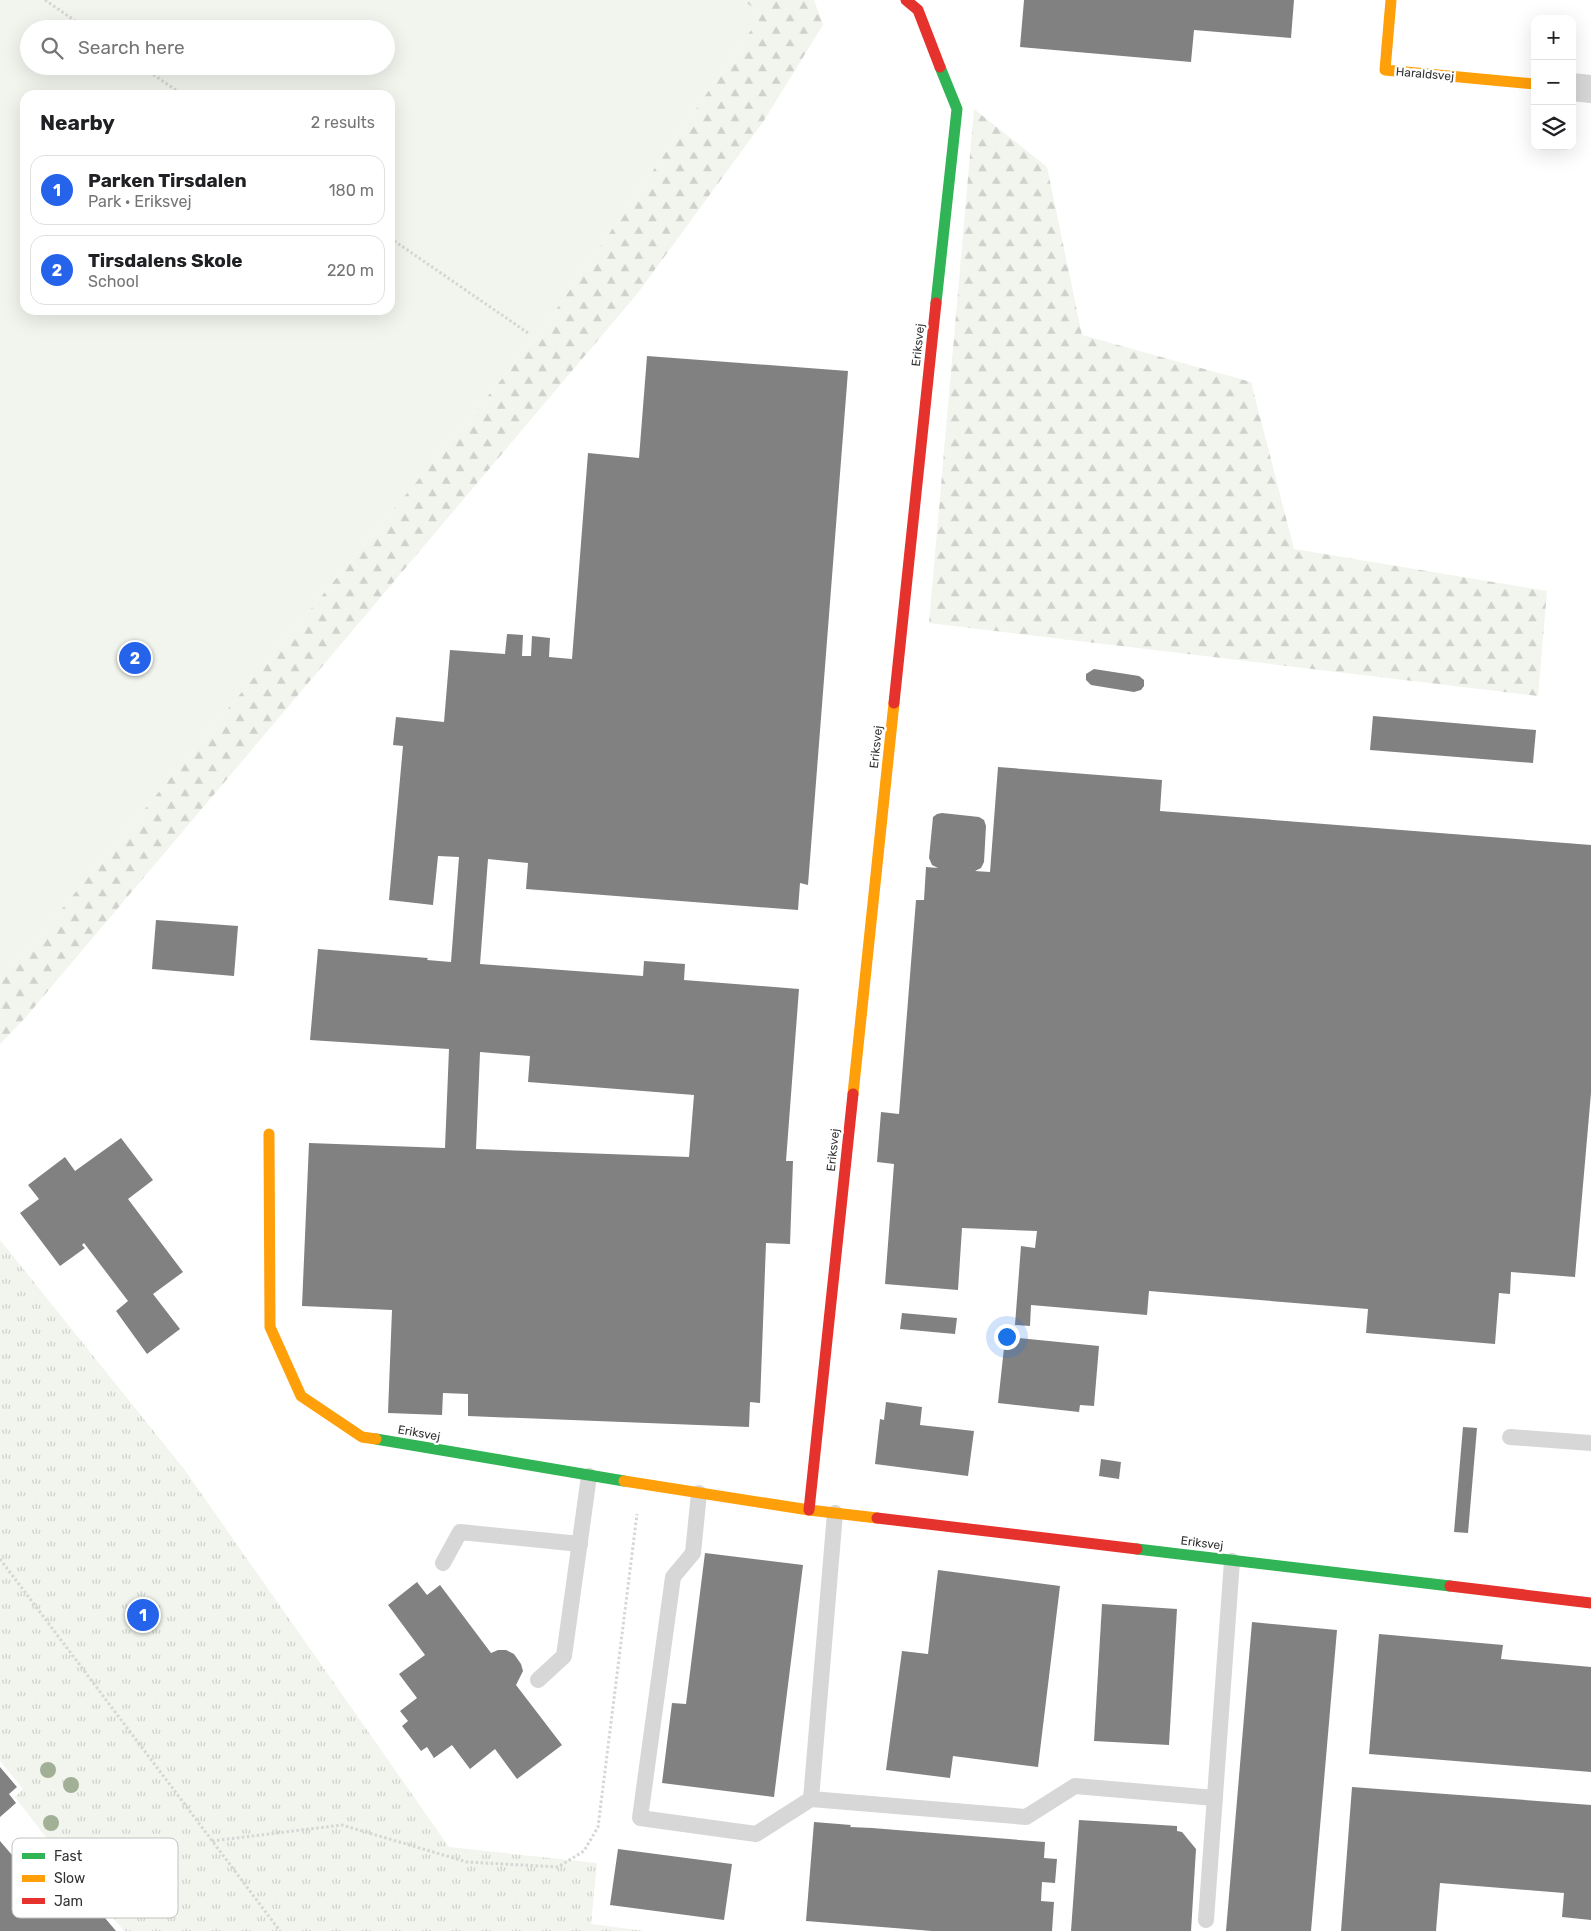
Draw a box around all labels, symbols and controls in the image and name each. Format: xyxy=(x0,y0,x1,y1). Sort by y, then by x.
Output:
map controls xyxy=(1531,15,1576,150)
button: + xyxy=(1531,15,1576,60)
search box xyxy=(20,20,395,75)
icon: search xyxy=(38,34,66,62)
text: Search here xyxy=(78,36,185,59)
button: − xyxy=(1531,60,1576,105)
street label: Haraldsvej xyxy=(1395,64,1455,84)
button: layers xyxy=(1531,105,1576,150)
text: Nearby xyxy=(40,110,115,135)
text: 2 results xyxy=(311,113,375,132)
text: Parken Tirsdalen xyxy=(88,169,247,192)
text: 1 xyxy=(53,181,61,200)
text: 180 m xyxy=(329,181,374,200)
text: Park · Eriksvej xyxy=(88,192,191,211)
text: Tirsdalens Skole xyxy=(88,249,243,272)
text: 2 xyxy=(52,261,62,280)
text: 220 m xyxy=(327,261,374,280)
text: School xyxy=(88,272,139,291)
street label: Eriksvej xyxy=(909,323,927,367)
pin: 2 xyxy=(119,639,151,677)
street label: Eriksvej xyxy=(867,725,885,769)
street label: Eriksvej xyxy=(824,1128,842,1172)
your location xyxy=(994,1324,1020,1350)
street label: Eriksvej xyxy=(397,1422,441,1444)
street label: Eriksvej xyxy=(1180,1533,1224,1553)
pin: 1 xyxy=(127,1596,159,1634)
legend xyxy=(12,1838,178,1918)
text: Fast xyxy=(54,1848,83,1865)
text: Slow xyxy=(54,1870,85,1887)
text: Jam xyxy=(54,1893,83,1910)

